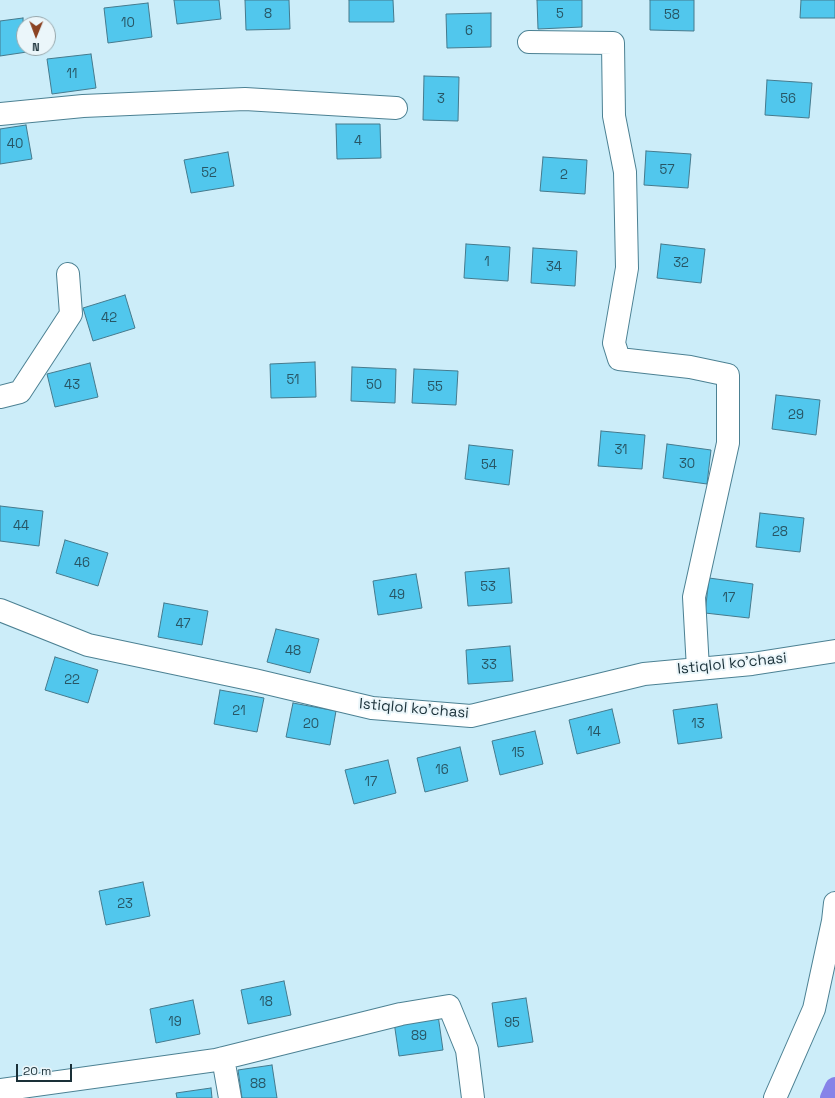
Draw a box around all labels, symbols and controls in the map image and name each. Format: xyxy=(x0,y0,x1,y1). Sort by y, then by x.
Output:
house number: 8 xyxy=(264,6,272,22)
house number: 5 xyxy=(556,6,564,22)
house number: 58 xyxy=(664,7,680,23)
house number: 10 xyxy=(121,15,135,31)
north arrow xyxy=(16,16,56,56)
house number: 6 xyxy=(465,23,473,39)
text: N xyxy=(32,40,40,54)
house number: 11 xyxy=(67,66,77,82)
house number: 3 xyxy=(437,91,445,107)
house number: 56 xyxy=(780,91,796,107)
house number: 4 xyxy=(354,133,362,149)
house number: 40 xyxy=(7,136,23,152)
house number: 57 xyxy=(660,162,674,178)
house number: 52 xyxy=(201,165,217,181)
house number: 2 xyxy=(560,167,568,183)
house number: 1 xyxy=(484,254,490,270)
house number: 32 xyxy=(673,255,689,271)
house number: 34 xyxy=(546,259,562,275)
house number: 42 xyxy=(101,310,117,326)
house number: 51 xyxy=(286,372,300,388)
house number: 43 xyxy=(64,377,80,393)
house number: 50 xyxy=(366,377,382,393)
house number: 55 xyxy=(427,379,443,395)
house number: 29 xyxy=(788,407,804,423)
house number: 31 xyxy=(614,442,628,458)
house number: 30 xyxy=(679,456,695,472)
house number: 54 xyxy=(481,457,497,473)
house number: 44 xyxy=(13,518,29,534)
house number: 28 xyxy=(772,524,788,540)
house number: 46 xyxy=(74,555,90,571)
house number: 53 xyxy=(480,579,496,595)
house number: 49 xyxy=(389,587,405,603)
house number: 17 xyxy=(723,590,735,606)
house number: 47 xyxy=(175,616,191,632)
house number: 48 xyxy=(285,643,301,659)
street label: Istiqlol ko'chasi xyxy=(676,649,788,679)
house number: 33 xyxy=(481,657,497,673)
house number: 22 xyxy=(64,672,80,688)
street label: Istiqlol ko'chasi xyxy=(358,695,470,723)
house number: 21 xyxy=(232,703,246,719)
house number: 20 xyxy=(303,716,319,732)
house number: 13 xyxy=(691,716,705,732)
house number: 14 xyxy=(587,724,601,740)
house number: 15 xyxy=(511,745,525,761)
house number: 16 xyxy=(435,762,449,778)
house number: 17 xyxy=(365,774,377,790)
house number: 23 xyxy=(117,896,133,912)
house number: 18 xyxy=(259,994,273,1010)
house number: 19 xyxy=(168,1014,182,1030)
house number: 95 xyxy=(504,1015,520,1031)
house number: 89 xyxy=(411,1028,427,1044)
scale bar xyxy=(18,1056,74,1082)
text: 20 m xyxy=(23,1063,51,1079)
house number: 88 xyxy=(250,1076,266,1092)

